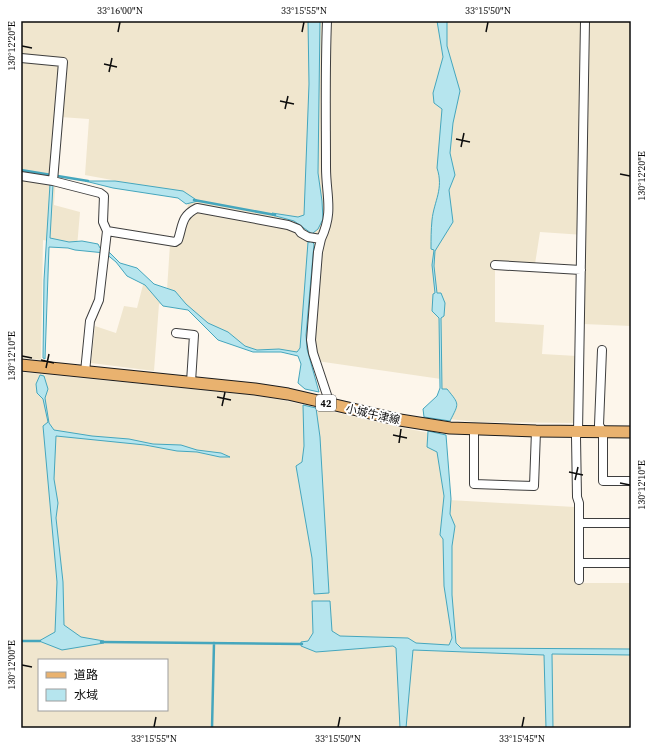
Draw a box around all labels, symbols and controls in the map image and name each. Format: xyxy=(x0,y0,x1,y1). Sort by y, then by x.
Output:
text: 33°16'00"N xyxy=(97,4,143,17)
text: 33°15'55"N xyxy=(281,4,327,17)
text: 33°15'50"N xyxy=(465,4,511,17)
text: 130°12'20"E xyxy=(5,21,18,71)
text: 130°12'20"E xyxy=(635,151,648,201)
text: 130°12'10"E xyxy=(5,331,18,381)
road number: 42 xyxy=(316,395,336,411)
street label: 小城牛津線 xyxy=(344,401,401,428)
text: 130°12'10"E xyxy=(635,460,648,510)
text: 130°12'00"E xyxy=(5,640,18,690)
legend xyxy=(38,659,168,711)
text: 道路 xyxy=(74,667,98,683)
text: 水域 xyxy=(74,687,98,703)
text: 33°15'55"N xyxy=(131,732,177,745)
text: 33°15'50"N xyxy=(315,732,361,745)
text: 33°15'45"N xyxy=(499,732,545,745)

